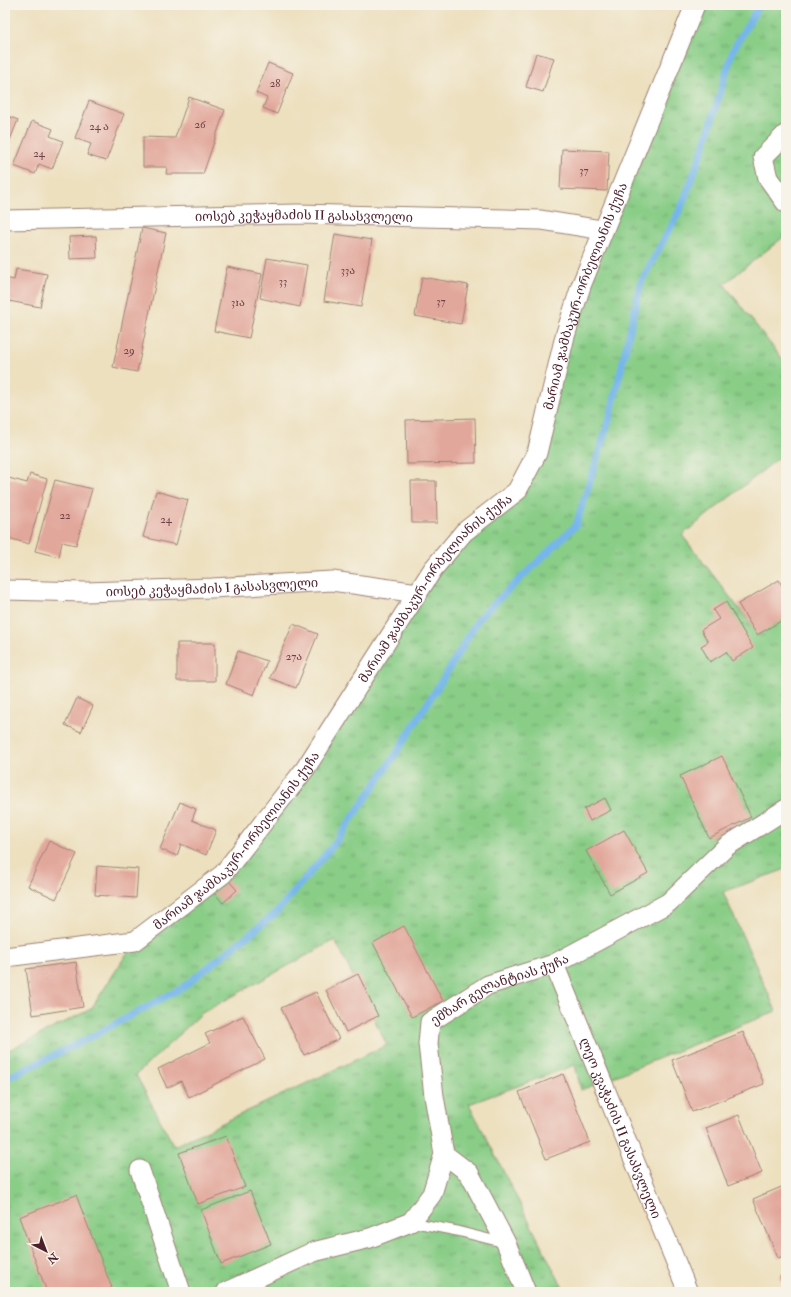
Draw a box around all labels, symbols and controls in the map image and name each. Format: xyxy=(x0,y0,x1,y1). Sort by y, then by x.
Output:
house number: 28 xyxy=(270,77,280,90)
house number: 26 xyxy=(194,118,207,131)
house number: 24 ა xyxy=(89,120,109,133)
house number: 24 xyxy=(33,147,46,160)
house number: 37 xyxy=(579,164,589,177)
street label: მარიამ ჯამბაკურ-ორბელიანის ქუჩა xyxy=(541,180,631,411)
street label: იოსებ კეჭაყმაძის II გასასვლელი xyxy=(195,207,413,226)
house number: 33ა xyxy=(341,264,355,277)
house number: 33 xyxy=(279,275,287,288)
house number: 37 xyxy=(436,295,446,308)
house number: 31ა xyxy=(231,296,245,309)
house number: 29 xyxy=(123,344,135,357)
street label: მარიამ ჯამბაკურ-ორბელიანის ქუჩა xyxy=(356,491,515,686)
house number: 22 xyxy=(59,509,71,522)
house number: 24 xyxy=(160,513,173,526)
street label: იოსებ კეჭაყმაძის I გასასვლელი xyxy=(105,575,319,600)
house number: 27ა xyxy=(286,650,302,663)
street label: მარიამ ჯამბაკურ-ორბელიანის ქუჩა xyxy=(150,749,323,933)
street label: ემზარ გელანტიას ქუჩა xyxy=(428,951,572,1029)
street label: ლეო კვაჭაძის II გასასვლელი xyxy=(576,1035,664,1221)
north arrow xyxy=(26,1231,66,1271)
text: N xyxy=(43,1249,61,1267)

